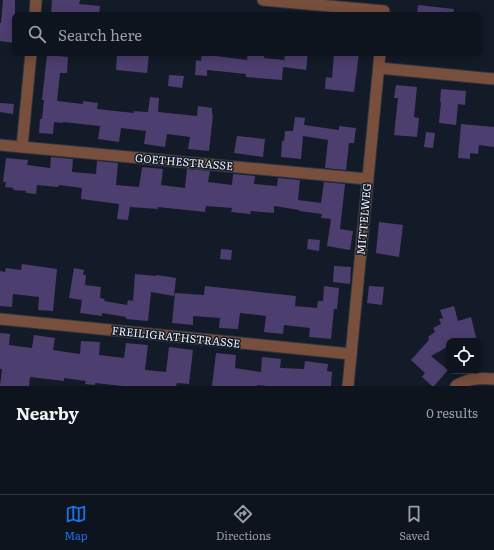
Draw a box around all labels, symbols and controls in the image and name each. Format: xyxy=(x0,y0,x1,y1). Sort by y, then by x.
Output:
search box xyxy=(12,12,482,56)
icon: search xyxy=(26,23,48,45)
text: Search here xyxy=(58,23,142,46)
street label: GOETHESTRASSE xyxy=(134,149,234,173)
street label: MITTELWEG xyxy=(352,182,374,256)
street label: FREILIGRATHSTRASSE xyxy=(111,321,241,351)
map controls xyxy=(446,338,482,374)
button: locate xyxy=(446,338,482,374)
text: Nearby xyxy=(16,400,79,425)
text: 0 results xyxy=(426,403,478,422)
tab: Map xyxy=(64,503,88,543)
tab: Directions xyxy=(216,503,271,543)
tab: Saved xyxy=(399,503,430,543)

